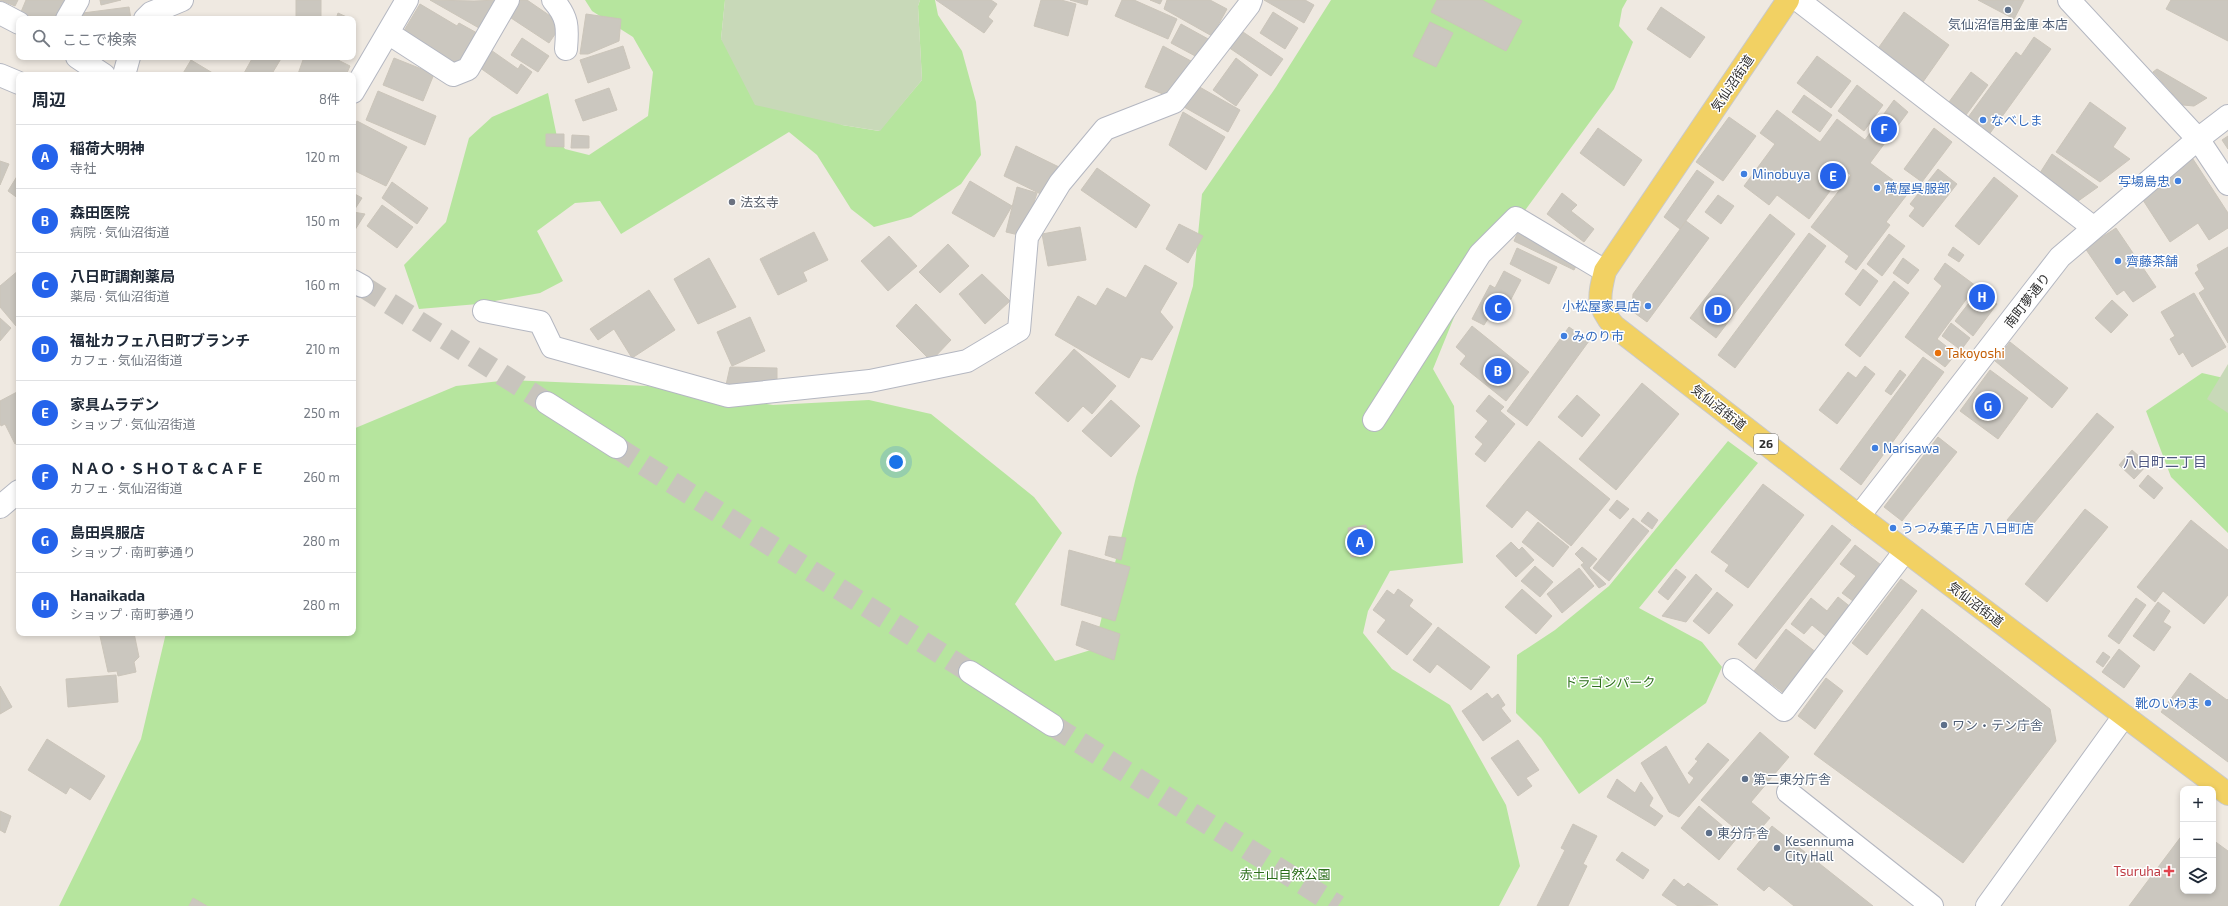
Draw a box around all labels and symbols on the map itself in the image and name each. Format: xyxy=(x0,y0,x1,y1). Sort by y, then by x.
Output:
marker: 気仙沼信用金庫 本店 xyxy=(2003,5,2013,15)
place label: 気仙沼信用金庫 本店 xyxy=(1948,16,2068,32)
street label: 気仙沼街道 xyxy=(1707,52,1757,114)
place label: なべしま xyxy=(1991,112,2043,128)
pin: F xyxy=(1871,114,1897,144)
marker: なべしま xyxy=(1978,115,1988,125)
pin: E xyxy=(1820,161,1846,191)
place label: Minobuya xyxy=(1752,166,1810,182)
marker: Minobuya xyxy=(1739,169,1749,179)
place label: 写場島忠 xyxy=(2118,173,2170,189)
marker: 写場島忠 xyxy=(2173,176,2183,186)
place label: 萬屋呉服部 xyxy=(1885,180,1950,196)
marker: 萬屋呉服部 xyxy=(1872,183,1882,193)
place label: 法玄寺 xyxy=(740,194,779,210)
marker: 法玄寺 xyxy=(727,197,737,207)
place label: 齊藤茶舗 xyxy=(2126,253,2178,269)
marker: 齊藤茶舗 xyxy=(2113,256,2123,266)
street label: 南町夢通り xyxy=(2001,269,2053,331)
pin: H xyxy=(1969,282,1995,312)
pin: C xyxy=(1485,293,1511,323)
pin: D xyxy=(1705,295,1731,325)
place label: 小松屋家具店 xyxy=(1562,298,1640,314)
marker: 小松屋家具店 xyxy=(1643,301,1653,311)
place label: みのり市 xyxy=(1572,328,1624,344)
marker: みのり市 xyxy=(1559,331,1569,341)
place label: Takoyoshi xyxy=(1946,345,2005,361)
marker: Takoyoshi xyxy=(1933,348,1943,358)
pin: B xyxy=(1485,356,1511,386)
street label: 気仙沼街道 xyxy=(1688,381,1750,433)
pin: G xyxy=(1975,391,2001,421)
road number: 26 xyxy=(1754,434,1778,454)
place label: Narisawa xyxy=(1883,440,1939,456)
marker: Narisawa xyxy=(1870,443,1880,453)
your location xyxy=(886,452,906,472)
district label: 八日町二丁目 xyxy=(2123,453,2207,470)
place label: うつみ菓子店 八日町店 xyxy=(1901,520,2034,536)
marker: うつみ菓子店 八日町店 xyxy=(1888,523,1898,533)
pin: A xyxy=(1347,527,1373,557)
street label: 気仙沼街道 xyxy=(1945,578,2007,630)
park label: ドラゴンパーク xyxy=(1564,674,1656,690)
place label: 靴のいわま xyxy=(2135,695,2200,711)
marker: 靴のいわま xyxy=(2203,698,2213,708)
place label: ワン・テン庁舎 xyxy=(1952,717,2043,733)
marker: ワン・テン庁舎 xyxy=(1939,720,1949,730)
place label: 第二東分庁舎 xyxy=(1753,771,1831,787)
marker: 第二東分庁舎 xyxy=(1740,774,1750,784)
place label: 東分庁舎 xyxy=(1717,825,1769,841)
marker: 東分庁舎 xyxy=(1704,828,1714,838)
place label: Kesennuma City Hall xyxy=(1785,833,1854,864)
marker: Kesennuma City Hall xyxy=(1772,843,1782,853)
place label: Tsuruha xyxy=(2113,863,2161,879)
park label: 赤土山自然公園 xyxy=(1239,866,1331,882)
marker: Tsuruha xyxy=(2164,866,2174,876)

